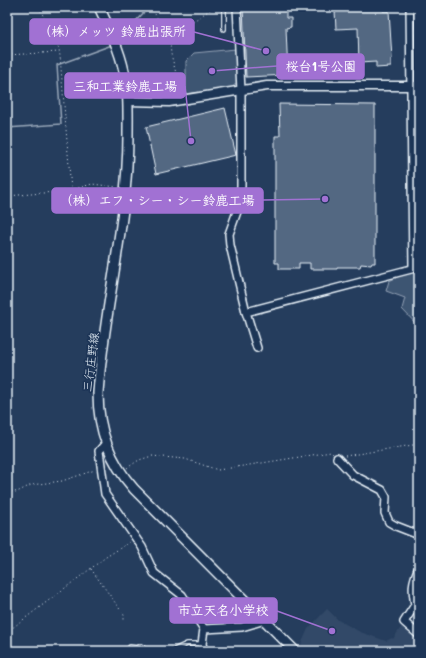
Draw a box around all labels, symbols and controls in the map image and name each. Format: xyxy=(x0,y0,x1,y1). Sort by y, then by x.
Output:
callout: （株）メッツ 鈴鹿出張所 xyxy=(30,19,194,44)
text: （株）メッツ 鈴鹿出張所 xyxy=(38,22,186,39)
callout: 桜台1号公園 xyxy=(277,54,364,79)
text: 桜台1号公園 xyxy=(286,57,356,74)
callout: 三和工業鈴鹿工場 xyxy=(65,73,185,98)
text: 三和工業鈴鹿工場 xyxy=(73,77,177,94)
callout: （株）エフ・シー・シー鈴鹿工場 xyxy=(52,188,263,213)
text: （株）エフ・シー・シー鈴鹿工場 xyxy=(59,191,255,208)
street label: 三行庄野線 xyxy=(78,331,102,393)
callout: 市立天名小学校 xyxy=(170,598,277,623)
text: 市立天名小学校 xyxy=(177,601,269,618)

